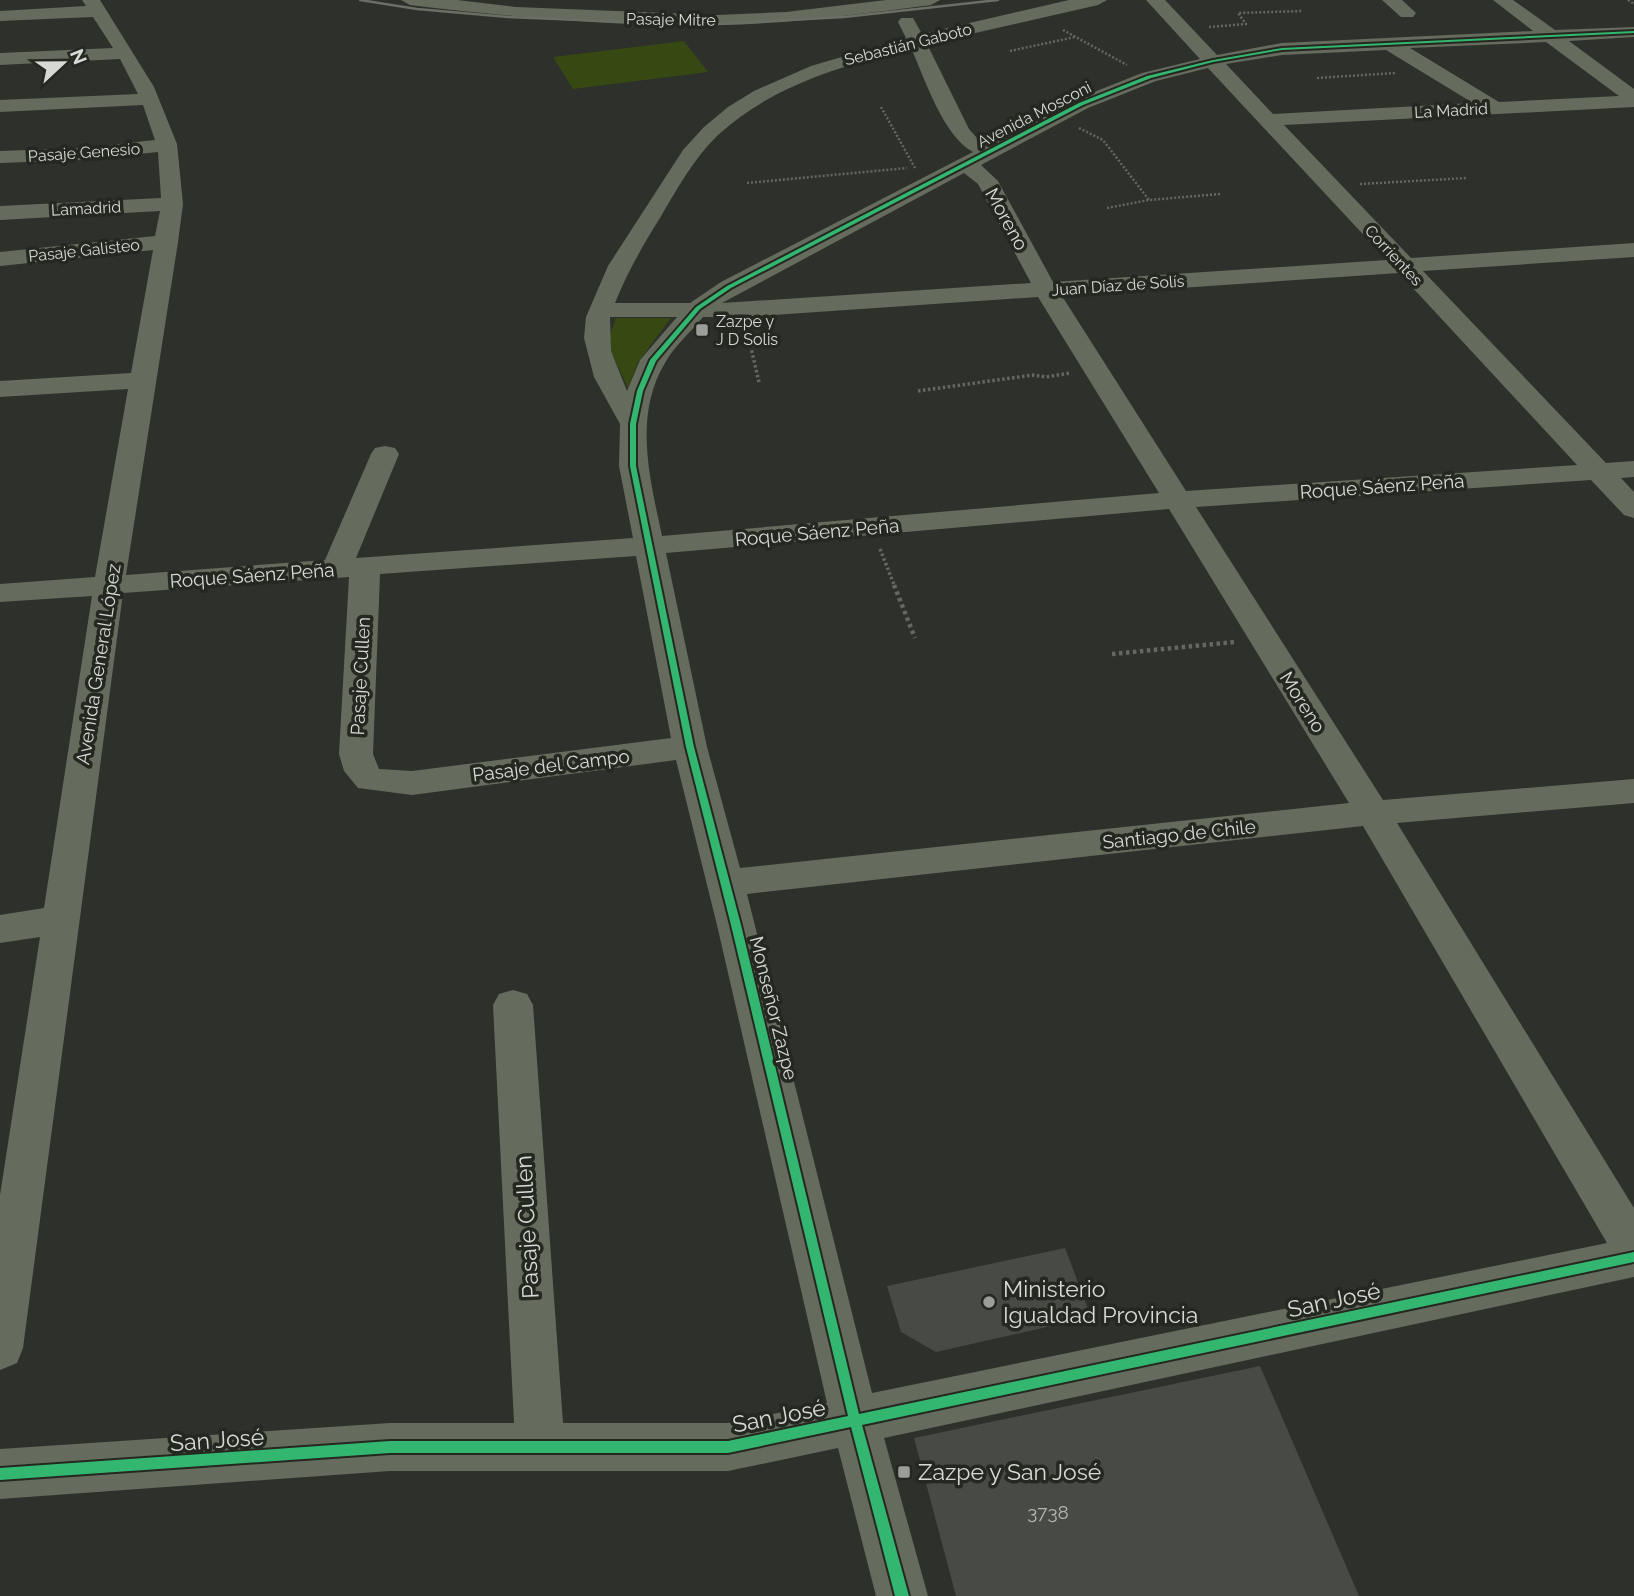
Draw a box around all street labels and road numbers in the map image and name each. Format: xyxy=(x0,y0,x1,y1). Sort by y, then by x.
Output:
street label: Pasaje Mitre xyxy=(626,9,716,30)
street label: Sebastián Gaboto xyxy=(842,19,974,69)
street label: Avenida Mosconi xyxy=(974,77,1095,151)
street label: La Madrid xyxy=(1414,99,1488,122)
street label: Pasaje Genesio xyxy=(27,139,141,166)
street label: Moreno xyxy=(981,184,1033,254)
street label: Lamadrid xyxy=(50,197,122,220)
street label: Corrientes xyxy=(1361,221,1427,290)
street label: Pasaje Galisteo xyxy=(27,235,141,266)
street label: Juan Díaz de Solís xyxy=(1051,271,1185,300)
street label: Roque Sáenz Peña xyxy=(1299,469,1465,503)
street label: Roque Sáenz Peña xyxy=(734,514,900,550)
street label: Roque Sáenz Peña xyxy=(169,558,335,592)
street label: Avenida General López xyxy=(71,562,125,766)
street label: Pasaje Cullen xyxy=(346,616,374,736)
street label: Moreno xyxy=(1276,667,1330,737)
street label: Pasaje del Campo xyxy=(471,744,631,786)
street label: Santiago de Chile xyxy=(1101,815,1257,853)
street label: Monseñor Zazpe xyxy=(746,934,802,1082)
street label: Pasaje Cullen xyxy=(509,1155,544,1300)
street label: San José xyxy=(1285,1277,1383,1323)
street label: San José xyxy=(730,1393,828,1438)
street label: San José xyxy=(169,1423,265,1456)

